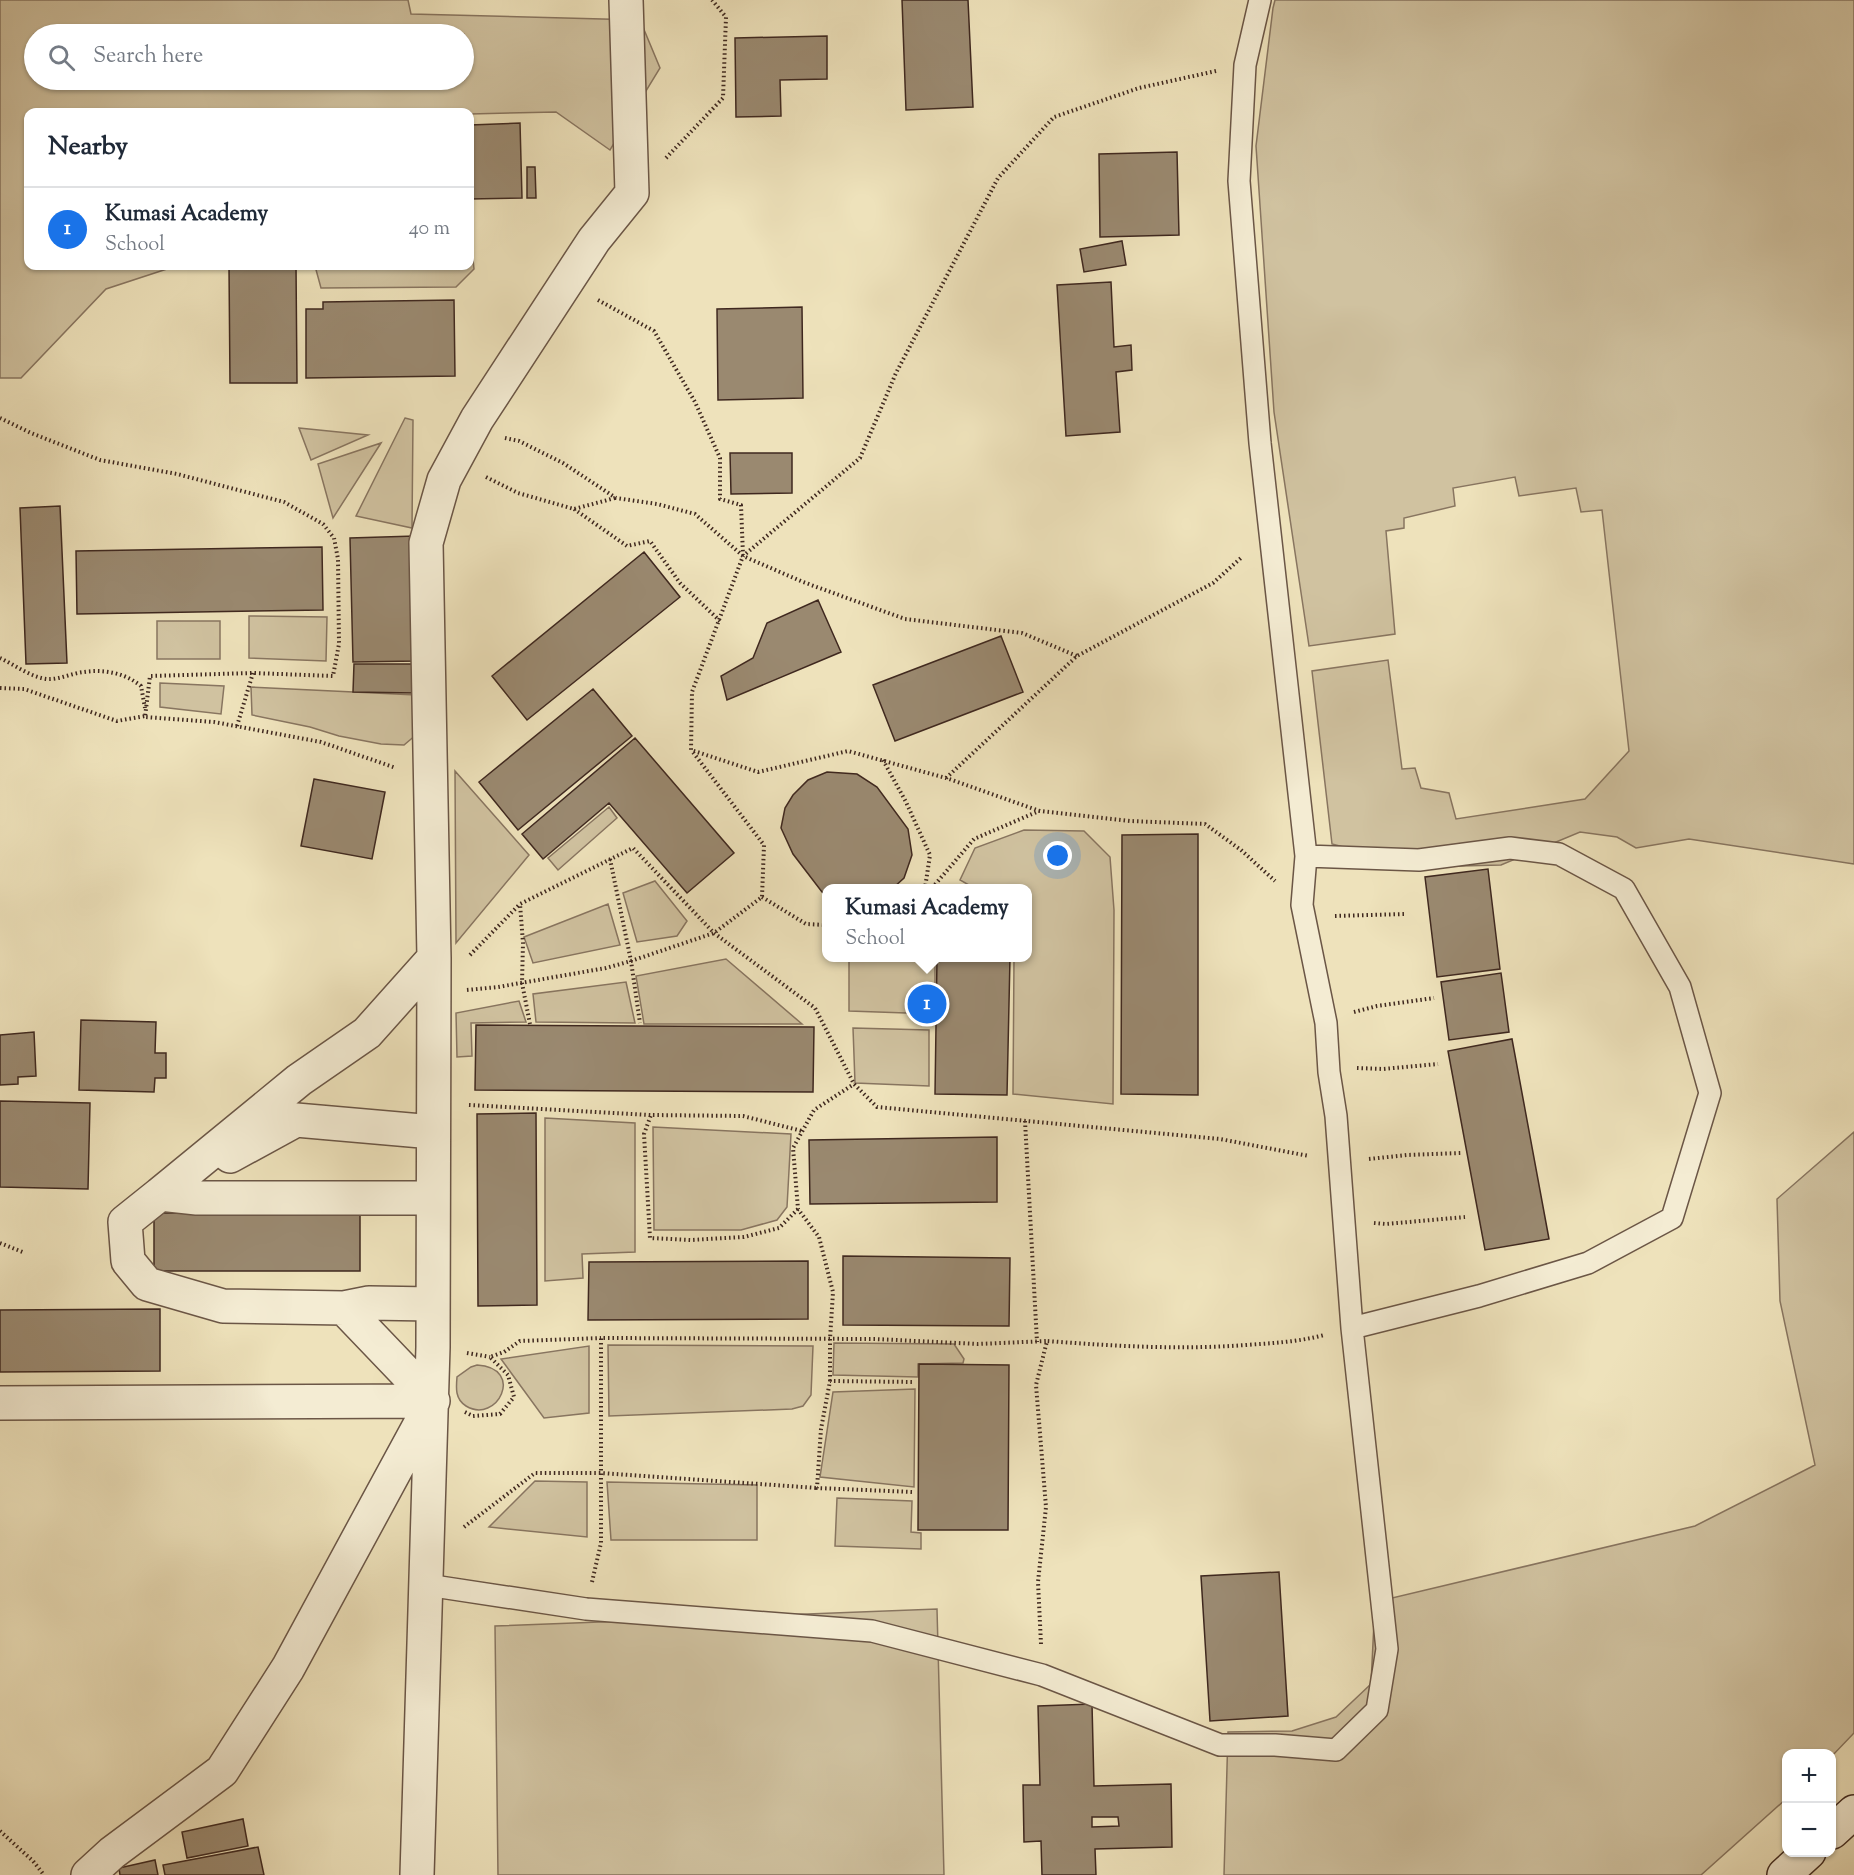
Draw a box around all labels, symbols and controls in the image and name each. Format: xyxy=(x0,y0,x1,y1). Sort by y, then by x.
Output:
search box xyxy=(24,24,474,90)
icon: search xyxy=(45,41,78,74)
text: Search here xyxy=(93,41,203,73)
text: Nearby xyxy=(48,129,128,166)
text: Kumasi Academy xyxy=(105,199,268,231)
text: 1 xyxy=(64,215,71,244)
text: 40 m xyxy=(409,215,450,244)
text: School xyxy=(105,231,165,260)
your location xyxy=(1043,841,1072,870)
popup xyxy=(822,884,1032,962)
text: Kumasi Academy xyxy=(845,893,1009,925)
text: School xyxy=(845,925,905,954)
pin: 1 xyxy=(908,982,946,1026)
map controls xyxy=(1782,1749,1836,1857)
button: + xyxy=(1782,1749,1836,1803)
button: − xyxy=(1782,1803,1836,1857)

